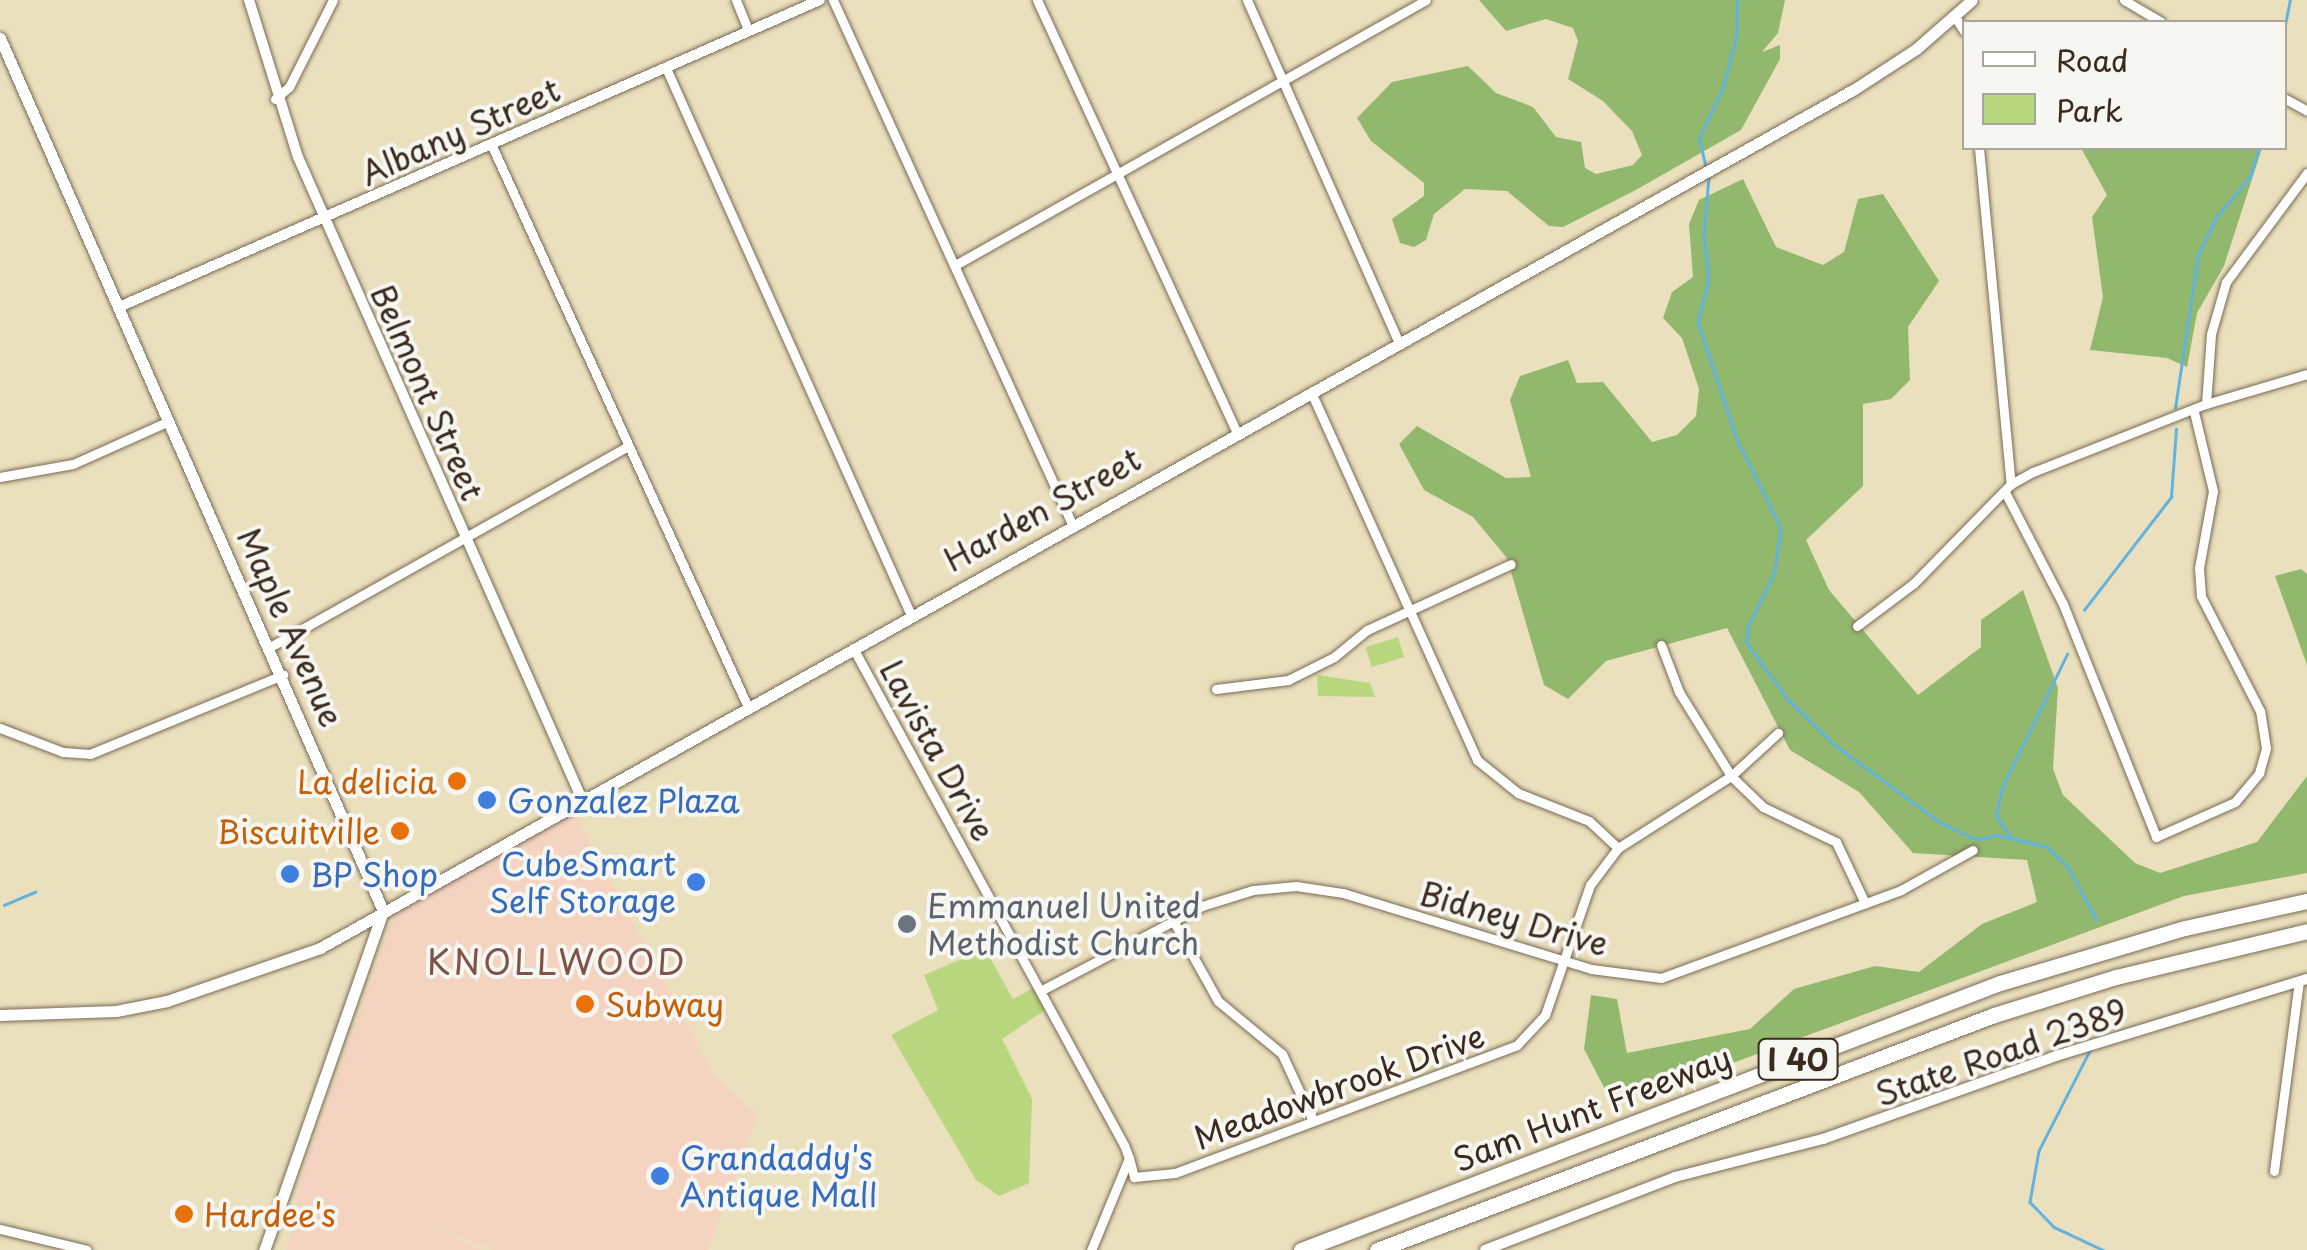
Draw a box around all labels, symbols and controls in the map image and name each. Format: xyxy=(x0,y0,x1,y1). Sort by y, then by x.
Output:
legend xyxy=(1962,20,2287,150)
text: Road xyxy=(2056,37,2129,82)
street label: Albany Street xyxy=(354,70,566,192)
text: Park xyxy=(2056,87,2123,132)
street label: Belmont Street xyxy=(363,278,493,506)
street label: Harden Street xyxy=(937,439,1147,579)
street label: Maple Avenue xyxy=(230,521,352,733)
street label: Lavista Drive xyxy=(873,653,1003,847)
place label: La delicia xyxy=(292,762,437,800)
marker: La delicia xyxy=(446,770,468,792)
place label: Gonzalez Plaza xyxy=(507,781,742,819)
marker: Gonzalez Plaza xyxy=(476,789,498,811)
place label: Biscuitville xyxy=(217,812,380,850)
marker: Biscuitville xyxy=(389,820,411,842)
place label: CubeSmart Self Storage xyxy=(488,845,676,920)
place label: BP Shop xyxy=(310,855,438,893)
marker: BP Shop xyxy=(279,863,301,885)
marker: CubeSmart Self Storage xyxy=(685,871,707,893)
street label: Bidney Drive xyxy=(1414,872,1614,964)
place label: Emmanuel United Methodist Church xyxy=(927,887,1204,962)
marker: Emmanuel United Methodist Church xyxy=(896,913,918,935)
district label: KNOLLWOOD xyxy=(430,940,684,982)
place label: Subway xyxy=(605,985,724,1023)
street label: State Road 2389 xyxy=(1871,991,2131,1113)
marker: Subway xyxy=(574,993,596,1015)
street label: Meadowbrook Drive xyxy=(1187,1015,1491,1157)
road number: I 40 xyxy=(1756,1034,1840,1084)
street label: Sam Hunt Freeway xyxy=(1448,1037,1736,1179)
place label: Grandaddy's Antique Mall xyxy=(680,1139,879,1214)
marker: Grandaddy's Antique Mall xyxy=(649,1165,671,1187)
place label: Hardee's xyxy=(204,1195,336,1233)
marker: Hardee's xyxy=(173,1203,195,1225)

